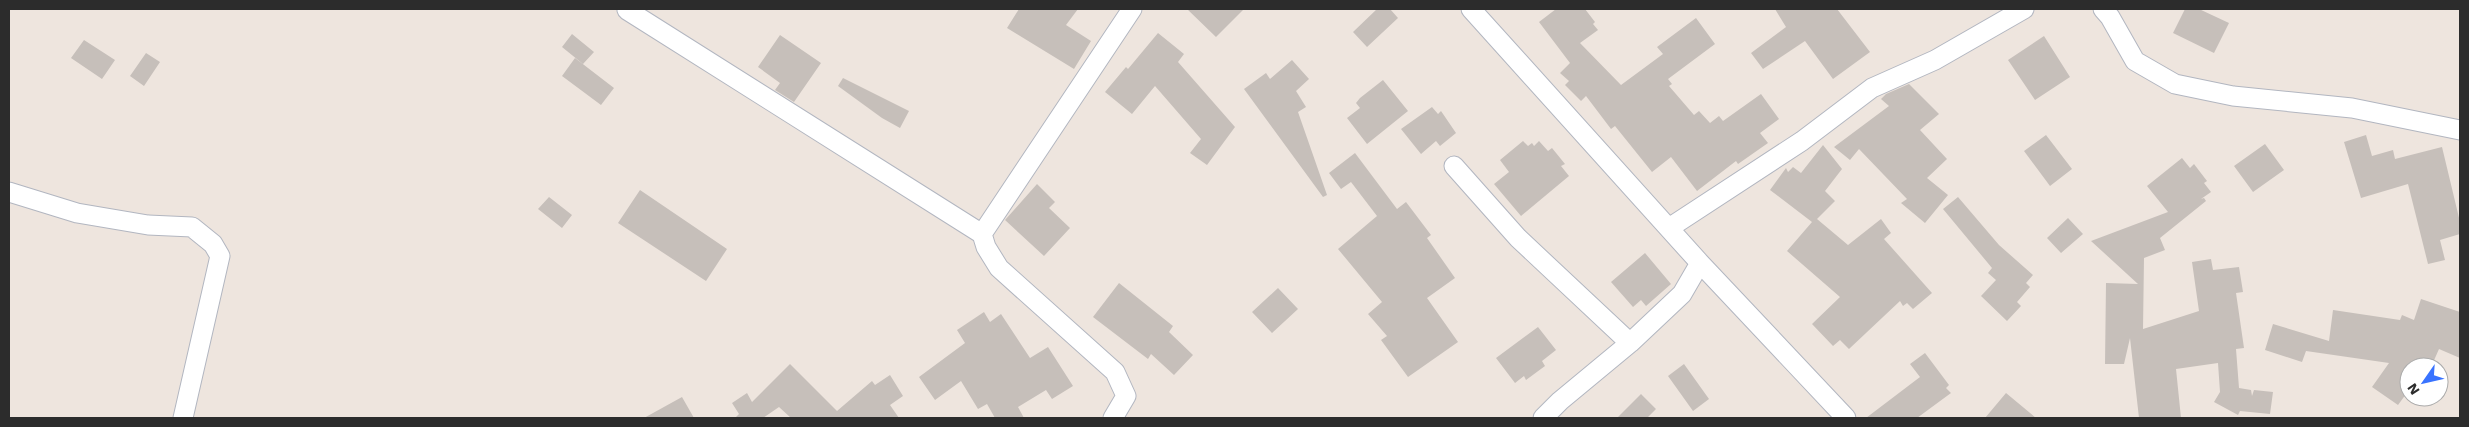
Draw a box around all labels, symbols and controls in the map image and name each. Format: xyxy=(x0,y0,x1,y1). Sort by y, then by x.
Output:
north arrow xyxy=(2399,357,2449,407)
text: N xyxy=(2404,380,2423,398)

